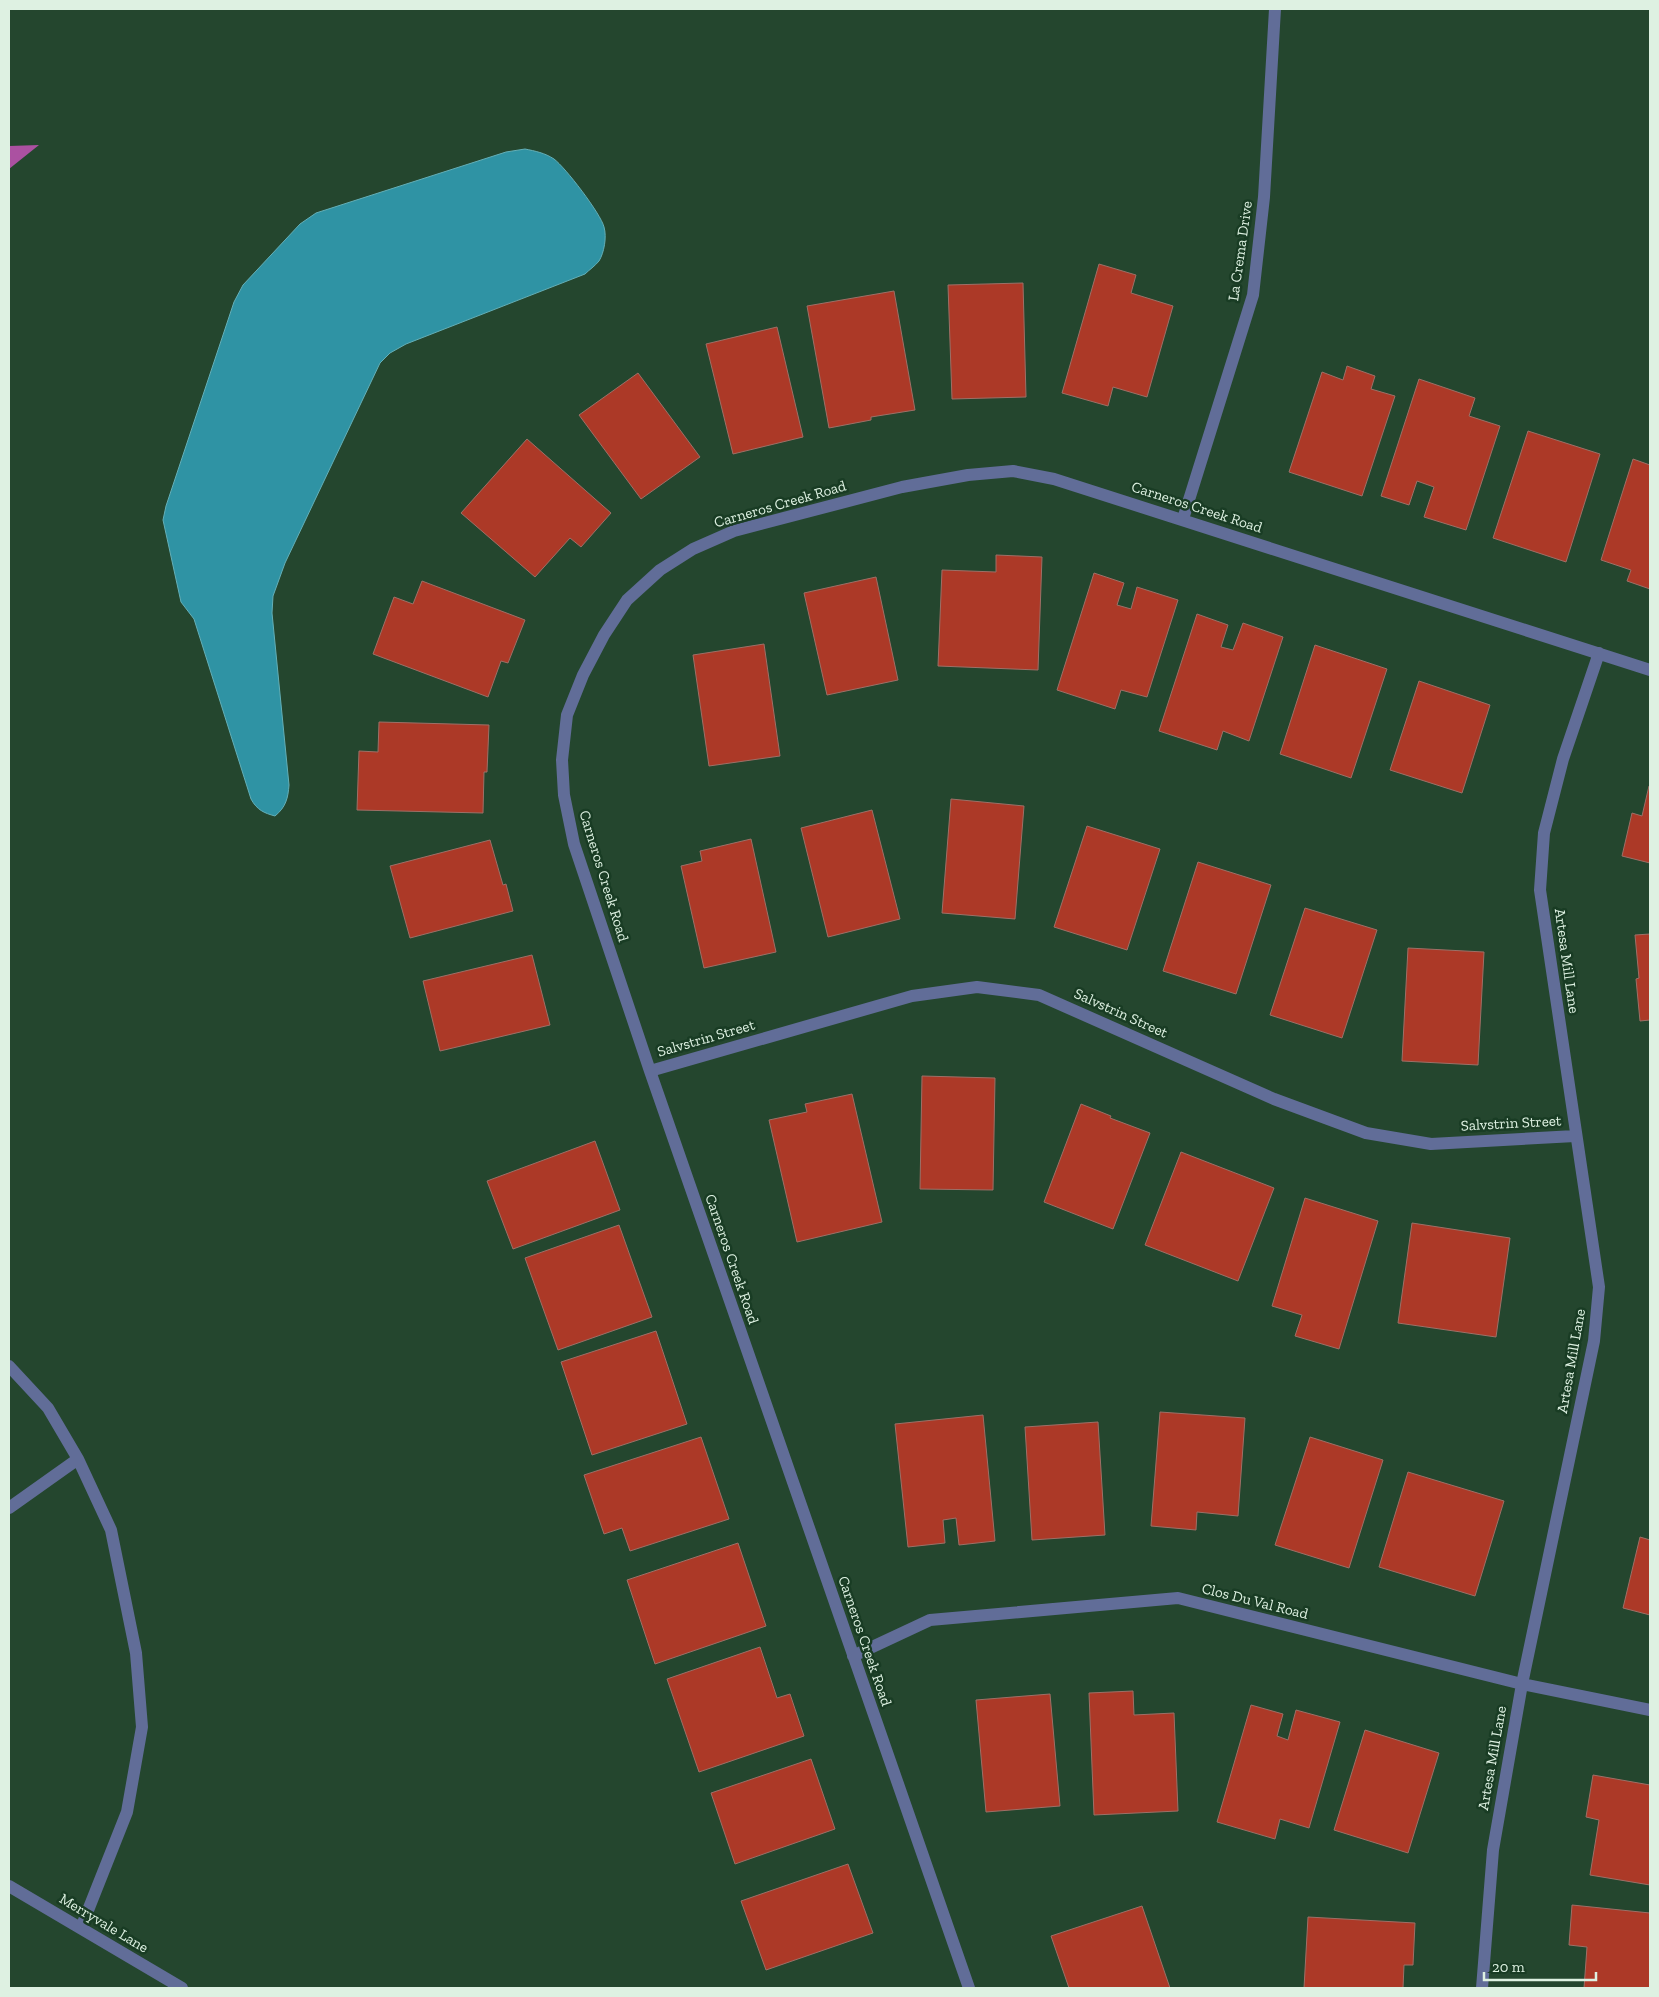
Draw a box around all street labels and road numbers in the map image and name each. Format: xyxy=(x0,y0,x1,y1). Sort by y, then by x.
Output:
street label: La Crema Drive xyxy=(1224,200,1256,302)
street label: Carneros Creek Road xyxy=(712,476,849,531)
street label: Carneros Creek Road xyxy=(1129,477,1265,537)
street label: Carneros Creek Road xyxy=(575,808,633,945)
street label: Artesa Mill Lane xyxy=(1551,907,1583,1015)
street label: Salvstrin Street xyxy=(1071,984,1171,1042)
street label: Salvstrin Street xyxy=(655,1015,757,1061)
street label: Salvstrin Street xyxy=(1460,1111,1562,1135)
street label: Carneros Creek Road xyxy=(701,1192,763,1327)
street label: Artesa Mill Lane xyxy=(1553,1307,1589,1415)
street label: Carneros Creek Road xyxy=(834,1574,896,1709)
street label: Clos Du Val Road xyxy=(1200,1579,1311,1623)
street label: Artesa Mill Lane xyxy=(1474,1704,1510,1812)
street label: Merryvale Lane xyxy=(56,1889,152,1957)

